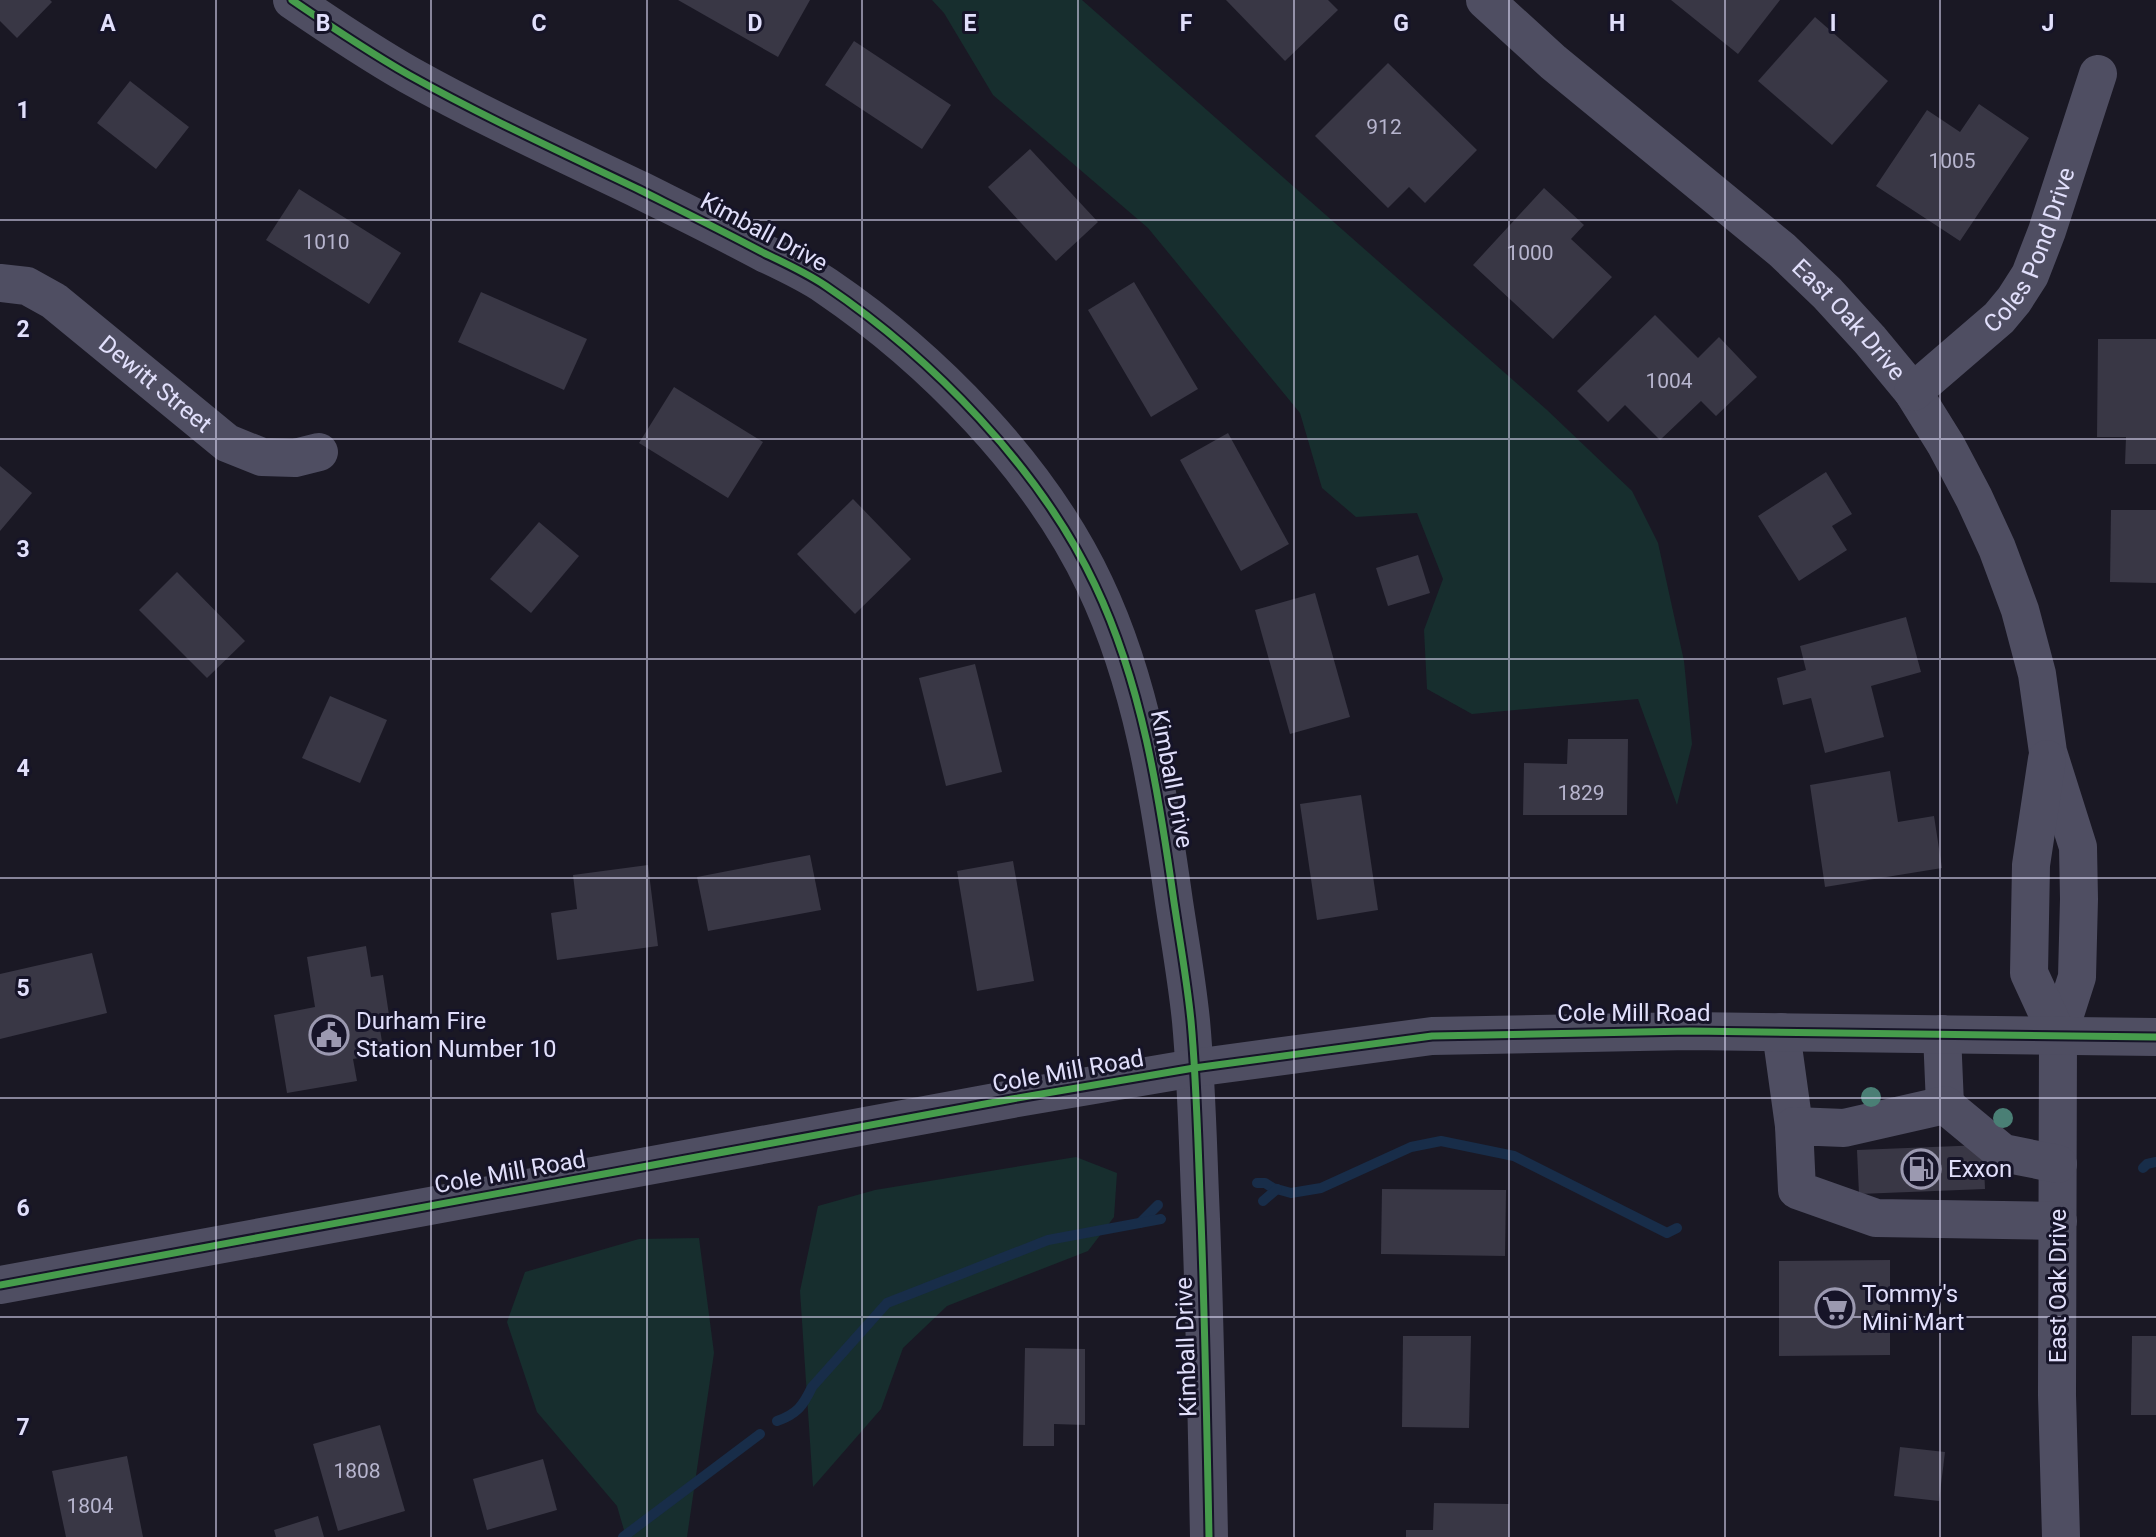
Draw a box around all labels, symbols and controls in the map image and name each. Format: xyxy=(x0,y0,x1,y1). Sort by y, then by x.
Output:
text: A xyxy=(100,10,116,37)
text: B xyxy=(316,10,330,37)
text: C xyxy=(531,10,547,37)
text: D xyxy=(748,10,762,37)
text: E xyxy=(964,10,977,37)
text: F xyxy=(1180,10,1193,37)
text: G xyxy=(1393,10,1409,37)
text: H xyxy=(1609,10,1625,37)
text: I xyxy=(1830,10,1836,37)
text: J xyxy=(2042,10,2054,37)
text: 1 xyxy=(16,97,30,124)
house number: 912 xyxy=(1366,115,1402,139)
house number: 1005 xyxy=(1928,149,1976,173)
street label: Coles Pond Drive xyxy=(1978,164,2081,339)
street label: Kimball Drive xyxy=(696,187,832,277)
house number: 1010 xyxy=(302,230,350,254)
house number: 1000 xyxy=(1506,241,1554,265)
street label: East Oak Drive xyxy=(1786,253,1911,386)
text: 2 xyxy=(16,316,30,343)
street label: Dewitt Street xyxy=(93,330,217,439)
house number: 1004 xyxy=(1645,369,1693,393)
text: 3 xyxy=(16,536,30,563)
street label: Kimball Drive xyxy=(1145,708,1199,850)
text: 4 xyxy=(16,755,30,782)
house number: 1829 xyxy=(1557,781,1605,805)
text: 5 xyxy=(16,975,30,1002)
street label: Cole Mill Road xyxy=(1557,999,1711,1027)
place label: Durham Fire Station Number 10 xyxy=(356,1007,556,1063)
public building icon: Durham Fire Station Number 10 xyxy=(308,1014,350,1056)
street label: Cole Mill Road xyxy=(990,1044,1146,1098)
street label: Cole Mill Road xyxy=(432,1145,588,1199)
fuel station icon: Exxon xyxy=(1900,1148,1942,1190)
place label: Exxon xyxy=(1948,1155,2012,1183)
text: 6 xyxy=(16,1195,30,1222)
street label: East Oak Drive xyxy=(2044,1209,2072,1363)
street label: Kimball Drive xyxy=(1170,1277,1202,1417)
place label: Tommy's Mini Mart xyxy=(1862,1280,1965,1336)
supermarket icon: Tommy's Mini Mart xyxy=(1814,1287,1856,1329)
text: 7 xyxy=(16,1414,30,1441)
house number: 1808 xyxy=(333,1459,381,1483)
house number: 1804 xyxy=(66,1494,114,1518)

